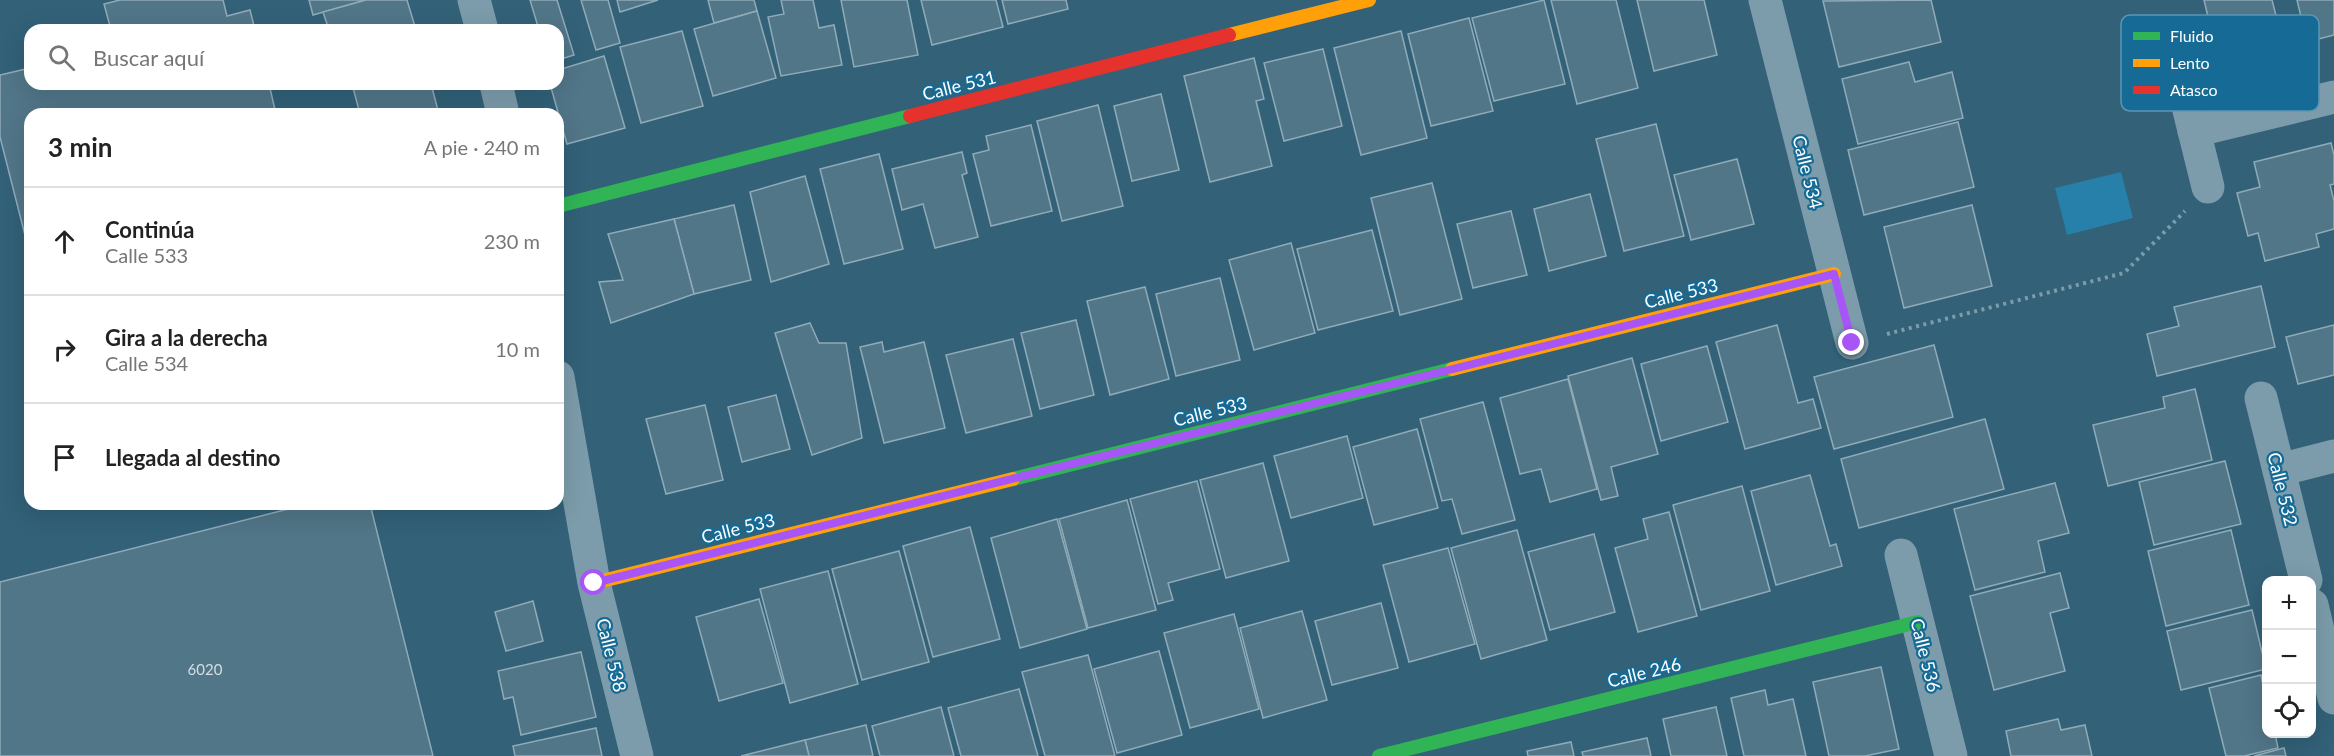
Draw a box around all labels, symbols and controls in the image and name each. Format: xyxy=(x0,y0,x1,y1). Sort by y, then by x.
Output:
legend xyxy=(2121,15,2319,111)
search box xyxy=(24,24,564,90)
text: Fluido xyxy=(2170,26,2213,45)
icon: search xyxy=(45,41,78,74)
text: Buscar aquí xyxy=(93,44,204,71)
text: Lento xyxy=(2170,53,2210,72)
street label: Calle 531 xyxy=(920,65,998,105)
text: Atasco xyxy=(2170,80,2218,99)
text: 3 min xyxy=(48,131,112,163)
street label: Calle 534 xyxy=(1788,133,1828,211)
text: A pie · 240 m xyxy=(424,135,540,159)
text: Continúa xyxy=(105,216,194,243)
icon: ahead xyxy=(48,225,81,258)
text: 230 m xyxy=(484,229,540,253)
text: Calle 533 xyxy=(105,243,188,267)
street label: Calle 533 xyxy=(1642,273,1720,313)
text: Gira a la derecha xyxy=(105,324,268,351)
route end xyxy=(1838,329,1864,355)
icon: right xyxy=(48,333,81,366)
text: 10 m xyxy=(495,337,540,361)
text: Calle 534 xyxy=(105,351,188,375)
street label: Calle 533 xyxy=(1171,391,1249,431)
icon: arrive xyxy=(48,441,81,474)
text: Llegada al destino xyxy=(105,444,281,471)
street label: Calle 532 xyxy=(2263,450,2303,528)
street label: Calle 533 xyxy=(699,508,777,548)
route start xyxy=(580,569,606,595)
map controls xyxy=(2262,576,2316,738)
button: + xyxy=(2262,576,2316,630)
street label: Calle 538 xyxy=(592,616,632,694)
street label: Calle 536 xyxy=(1906,616,1946,694)
button: − xyxy=(2262,630,2316,684)
street label: Calle 246 xyxy=(1605,652,1683,692)
house number: 6020 xyxy=(188,660,223,678)
button: locate xyxy=(2262,684,2316,738)

